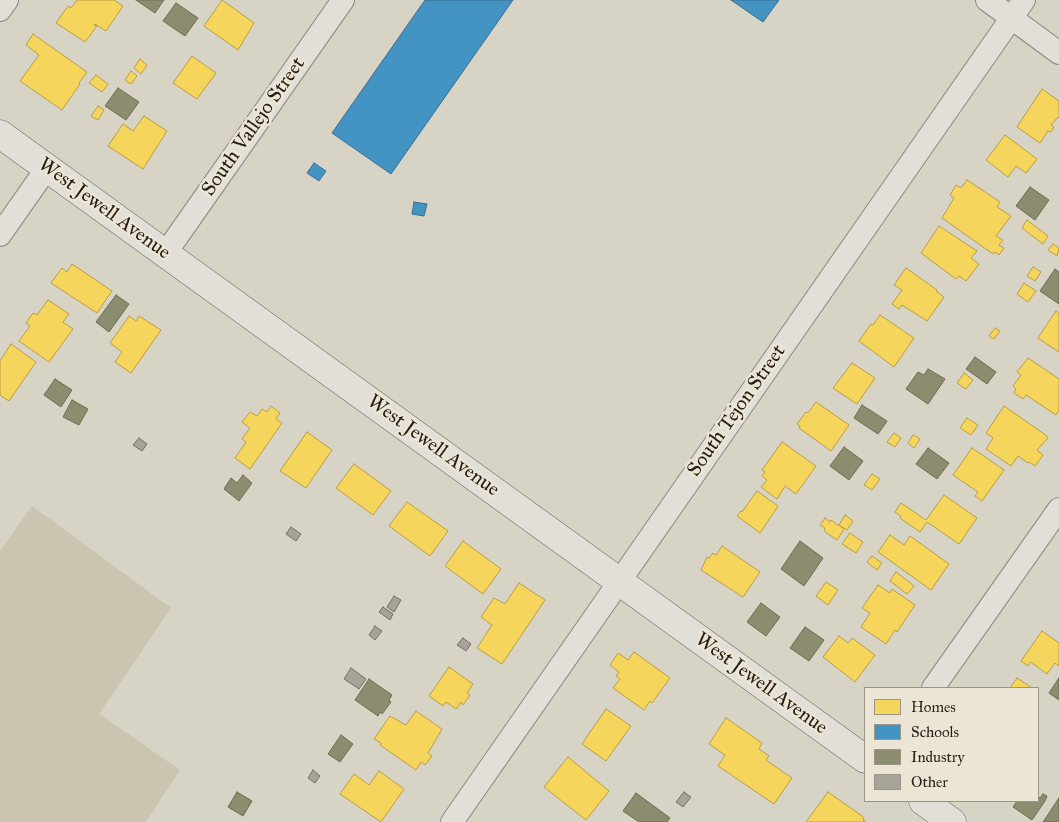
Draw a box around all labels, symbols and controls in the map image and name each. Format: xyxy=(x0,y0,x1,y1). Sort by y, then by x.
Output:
street label: South Vallejo Street xyxy=(197,53,311,201)
street label: West Jewell Avenue xyxy=(33,153,175,265)
street label: South Tejon Street xyxy=(683,341,791,481)
street label: West Jewell Avenue xyxy=(362,390,504,502)
street label: West Jewell Avenue xyxy=(690,628,832,740)
legend xyxy=(864,687,1039,802)
text: Homes xyxy=(911,698,956,716)
text: Schools xyxy=(911,723,959,741)
text: Industry xyxy=(911,748,965,766)
text: Other xyxy=(911,773,948,791)

